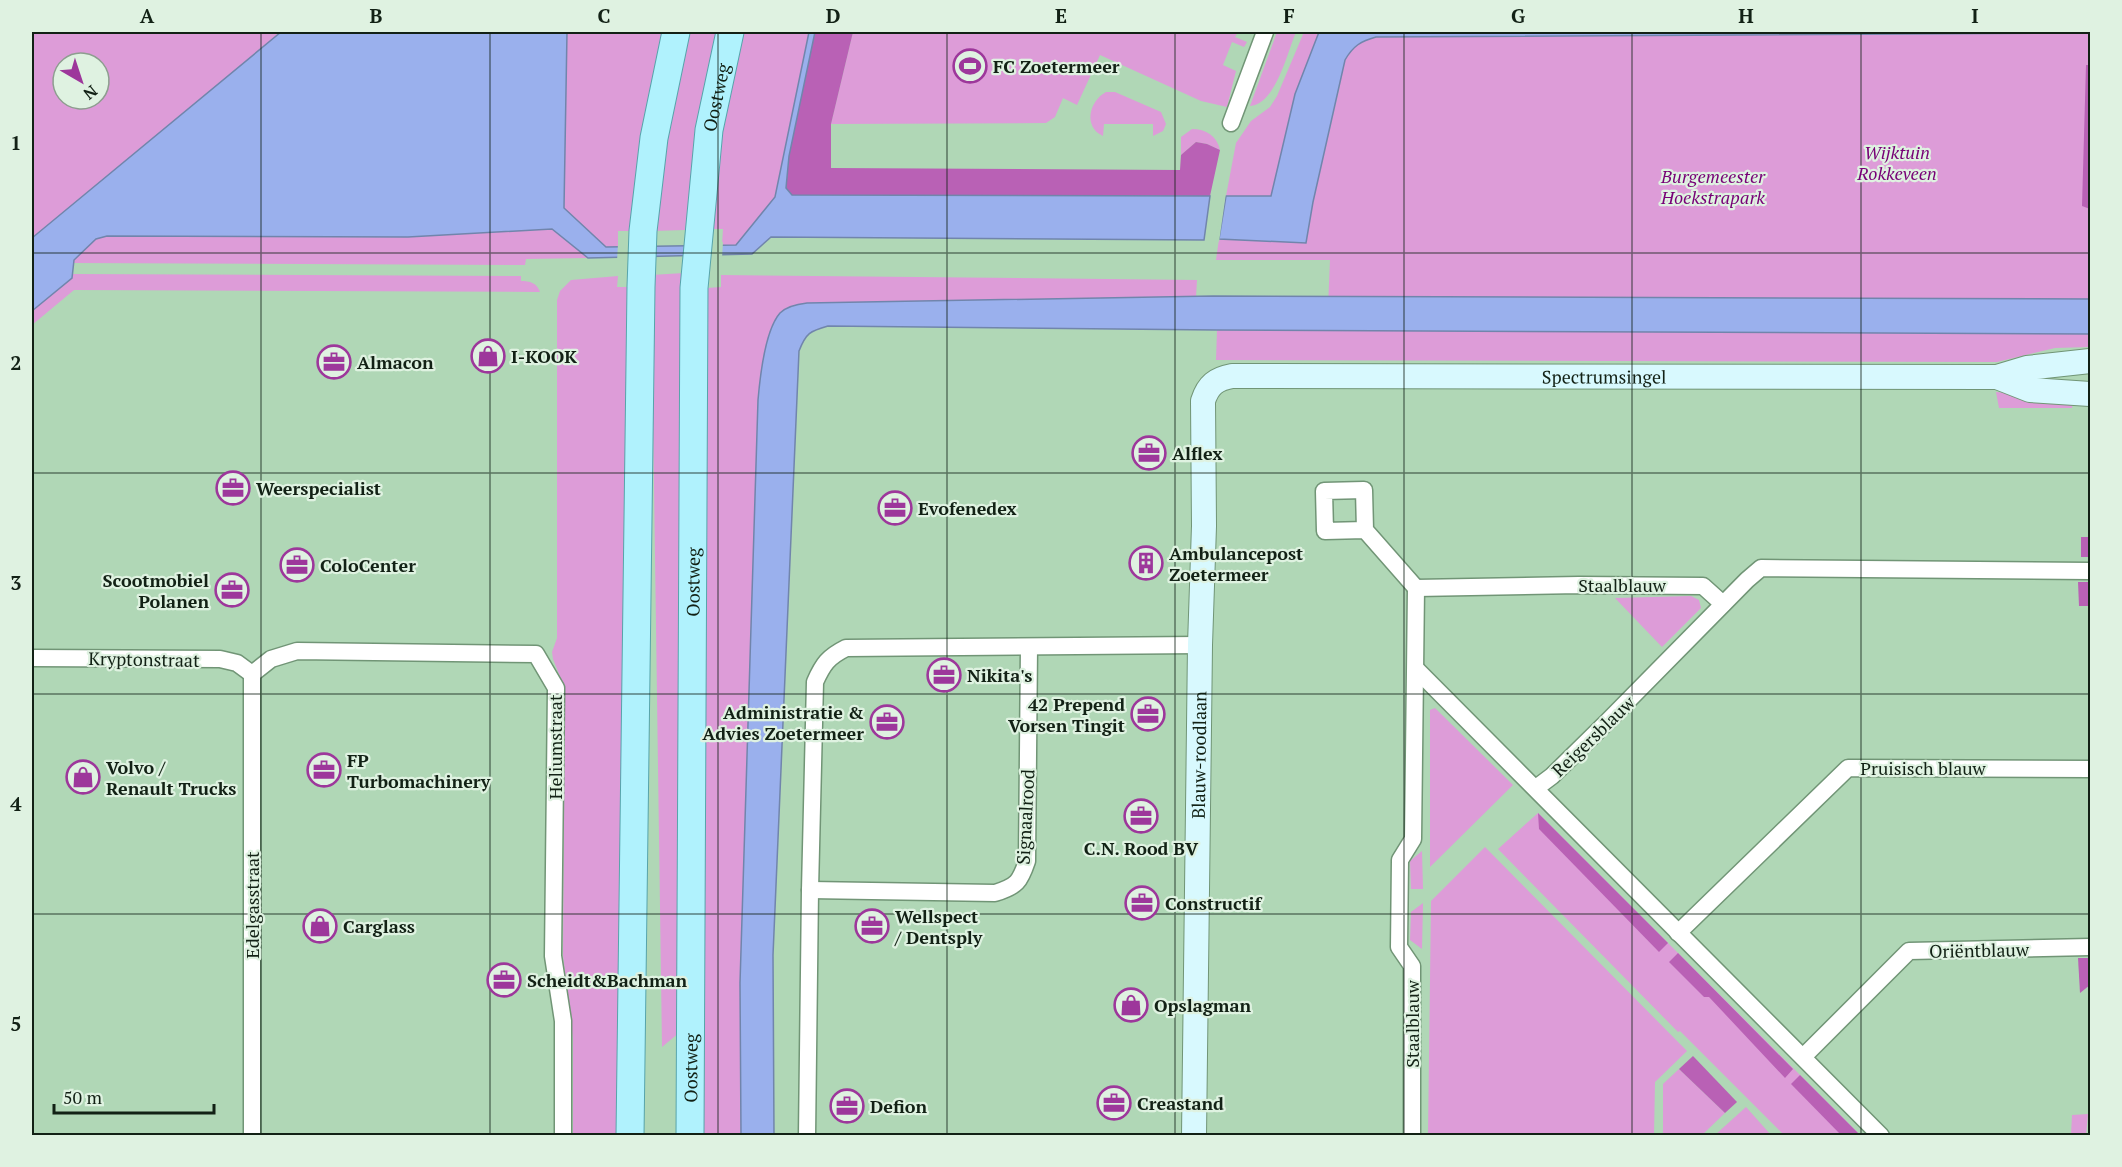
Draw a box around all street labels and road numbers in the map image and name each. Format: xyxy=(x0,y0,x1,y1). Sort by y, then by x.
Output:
street label: Oostweg xyxy=(697,61,735,134)
street label: Spectrumsingel xyxy=(1542,364,1666,389)
street label: Oostweg xyxy=(680,547,705,617)
street label: Staalblauw xyxy=(1578,573,1667,597)
street label: Kryptonstraat xyxy=(88,646,200,672)
street label: Reigersblauw xyxy=(1546,690,1640,782)
street label: Blauw-roodlaan xyxy=(1186,691,1211,819)
street label: Heliumstraat xyxy=(543,694,567,800)
street label: Pruisisch blauw xyxy=(1860,756,1987,780)
street label: Signaalrood xyxy=(1011,769,1039,865)
street label: Edelgasstraat xyxy=(240,851,264,959)
street label: Oriëntblauw xyxy=(1929,937,2030,963)
street label: Staalblauw xyxy=(1400,979,1424,1068)
street label: Oostweg xyxy=(678,1033,702,1103)

